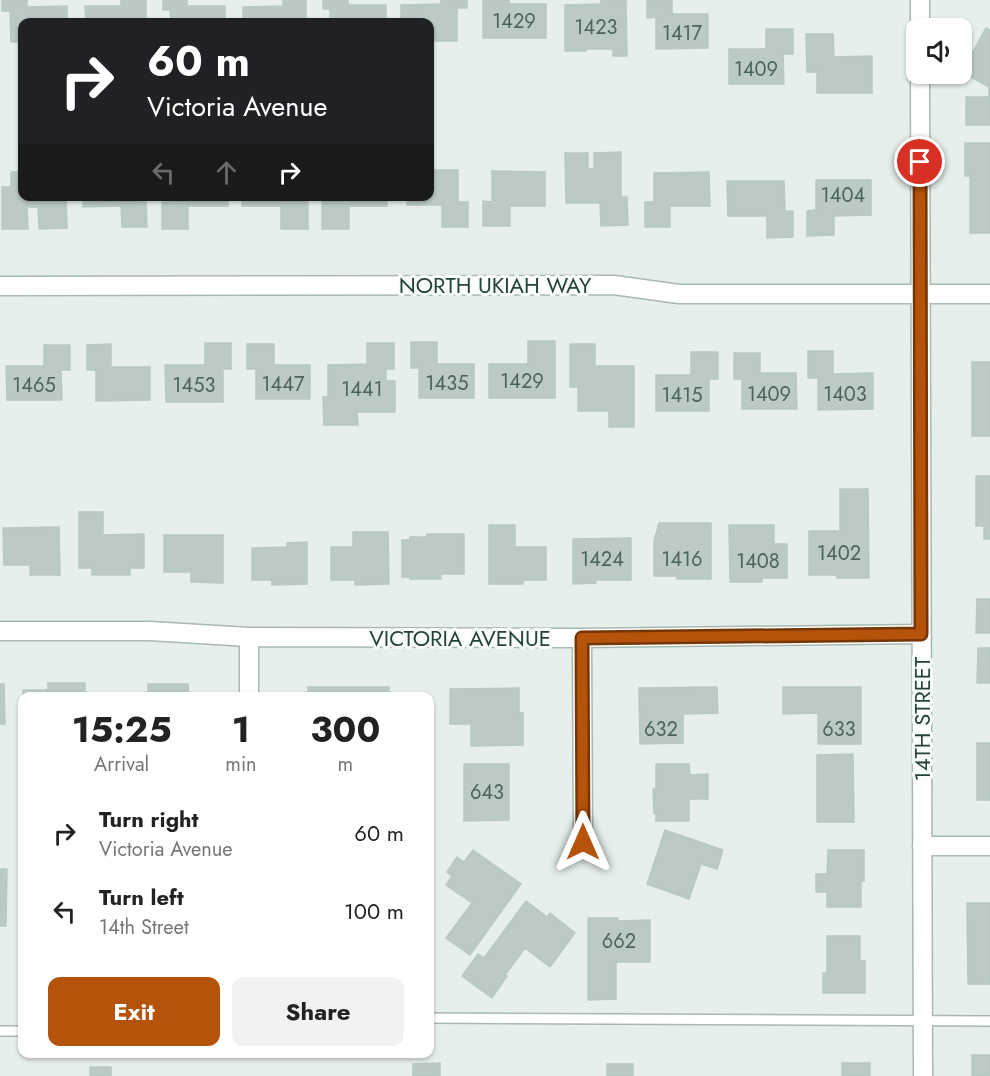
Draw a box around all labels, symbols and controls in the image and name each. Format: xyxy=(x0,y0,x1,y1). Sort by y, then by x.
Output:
house number: 1429 xyxy=(492,7,536,36)
house number: 1423 xyxy=(575,13,618,42)
map controls xyxy=(906,18,972,84)
button: sound xyxy=(906,18,972,84)
house number: 1417 xyxy=(662,19,703,48)
text: 60 m xyxy=(147,31,250,92)
icon: right xyxy=(48,42,126,120)
house number: 1409 xyxy=(734,55,778,84)
text: Victoria Avenue xyxy=(147,87,327,126)
pin xyxy=(894,136,945,187)
icon: arrive xyxy=(903,145,936,178)
icon: left xyxy=(147,156,180,189)
icon: ahead xyxy=(210,156,243,189)
icon: right xyxy=(273,156,306,189)
house number: 1404 xyxy=(821,181,865,210)
street label: NORTH UKIAH WAY xyxy=(399,269,592,301)
house number: 1429 xyxy=(500,367,544,396)
house number: 1435 xyxy=(426,369,468,398)
house number: 1447 xyxy=(262,370,305,399)
house number: 1465 xyxy=(12,371,56,400)
house number: 1453 xyxy=(173,371,216,400)
house number: 1441 xyxy=(341,375,383,404)
house number: 1409 xyxy=(747,380,791,409)
house number: 1403 xyxy=(823,380,867,409)
house number: 1415 xyxy=(662,381,702,410)
house number: 1402 xyxy=(817,539,861,568)
house number: 1424 xyxy=(580,545,624,574)
house number: 1416 xyxy=(661,545,703,574)
house number: 1408 xyxy=(736,547,780,576)
street label: VICTORIA AVENUE xyxy=(369,622,551,654)
street label: 14TH STREET xyxy=(906,656,938,781)
text: 15:25 xyxy=(72,703,172,755)
text: 1 xyxy=(232,703,250,755)
text: 300 xyxy=(310,703,380,755)
house number: 632 xyxy=(644,715,678,744)
house number: 633 xyxy=(822,715,856,744)
text: Arrival xyxy=(94,750,149,779)
text: min xyxy=(225,750,257,779)
text: m xyxy=(337,750,353,779)
house number: 643 xyxy=(470,778,504,807)
text: Turn right xyxy=(99,803,199,835)
position arrow xyxy=(551,810,615,874)
icon: right xyxy=(48,817,81,850)
text: 60 m xyxy=(354,817,404,849)
text: Victoria Avenue xyxy=(99,835,233,864)
text: Turn left xyxy=(99,881,184,913)
icon: left xyxy=(48,895,81,928)
text: 100 m xyxy=(344,895,404,927)
text: 14th Street xyxy=(99,913,189,942)
house number: 662 xyxy=(602,927,636,956)
button: Exit xyxy=(48,977,220,1046)
button: Share xyxy=(232,977,404,1046)

